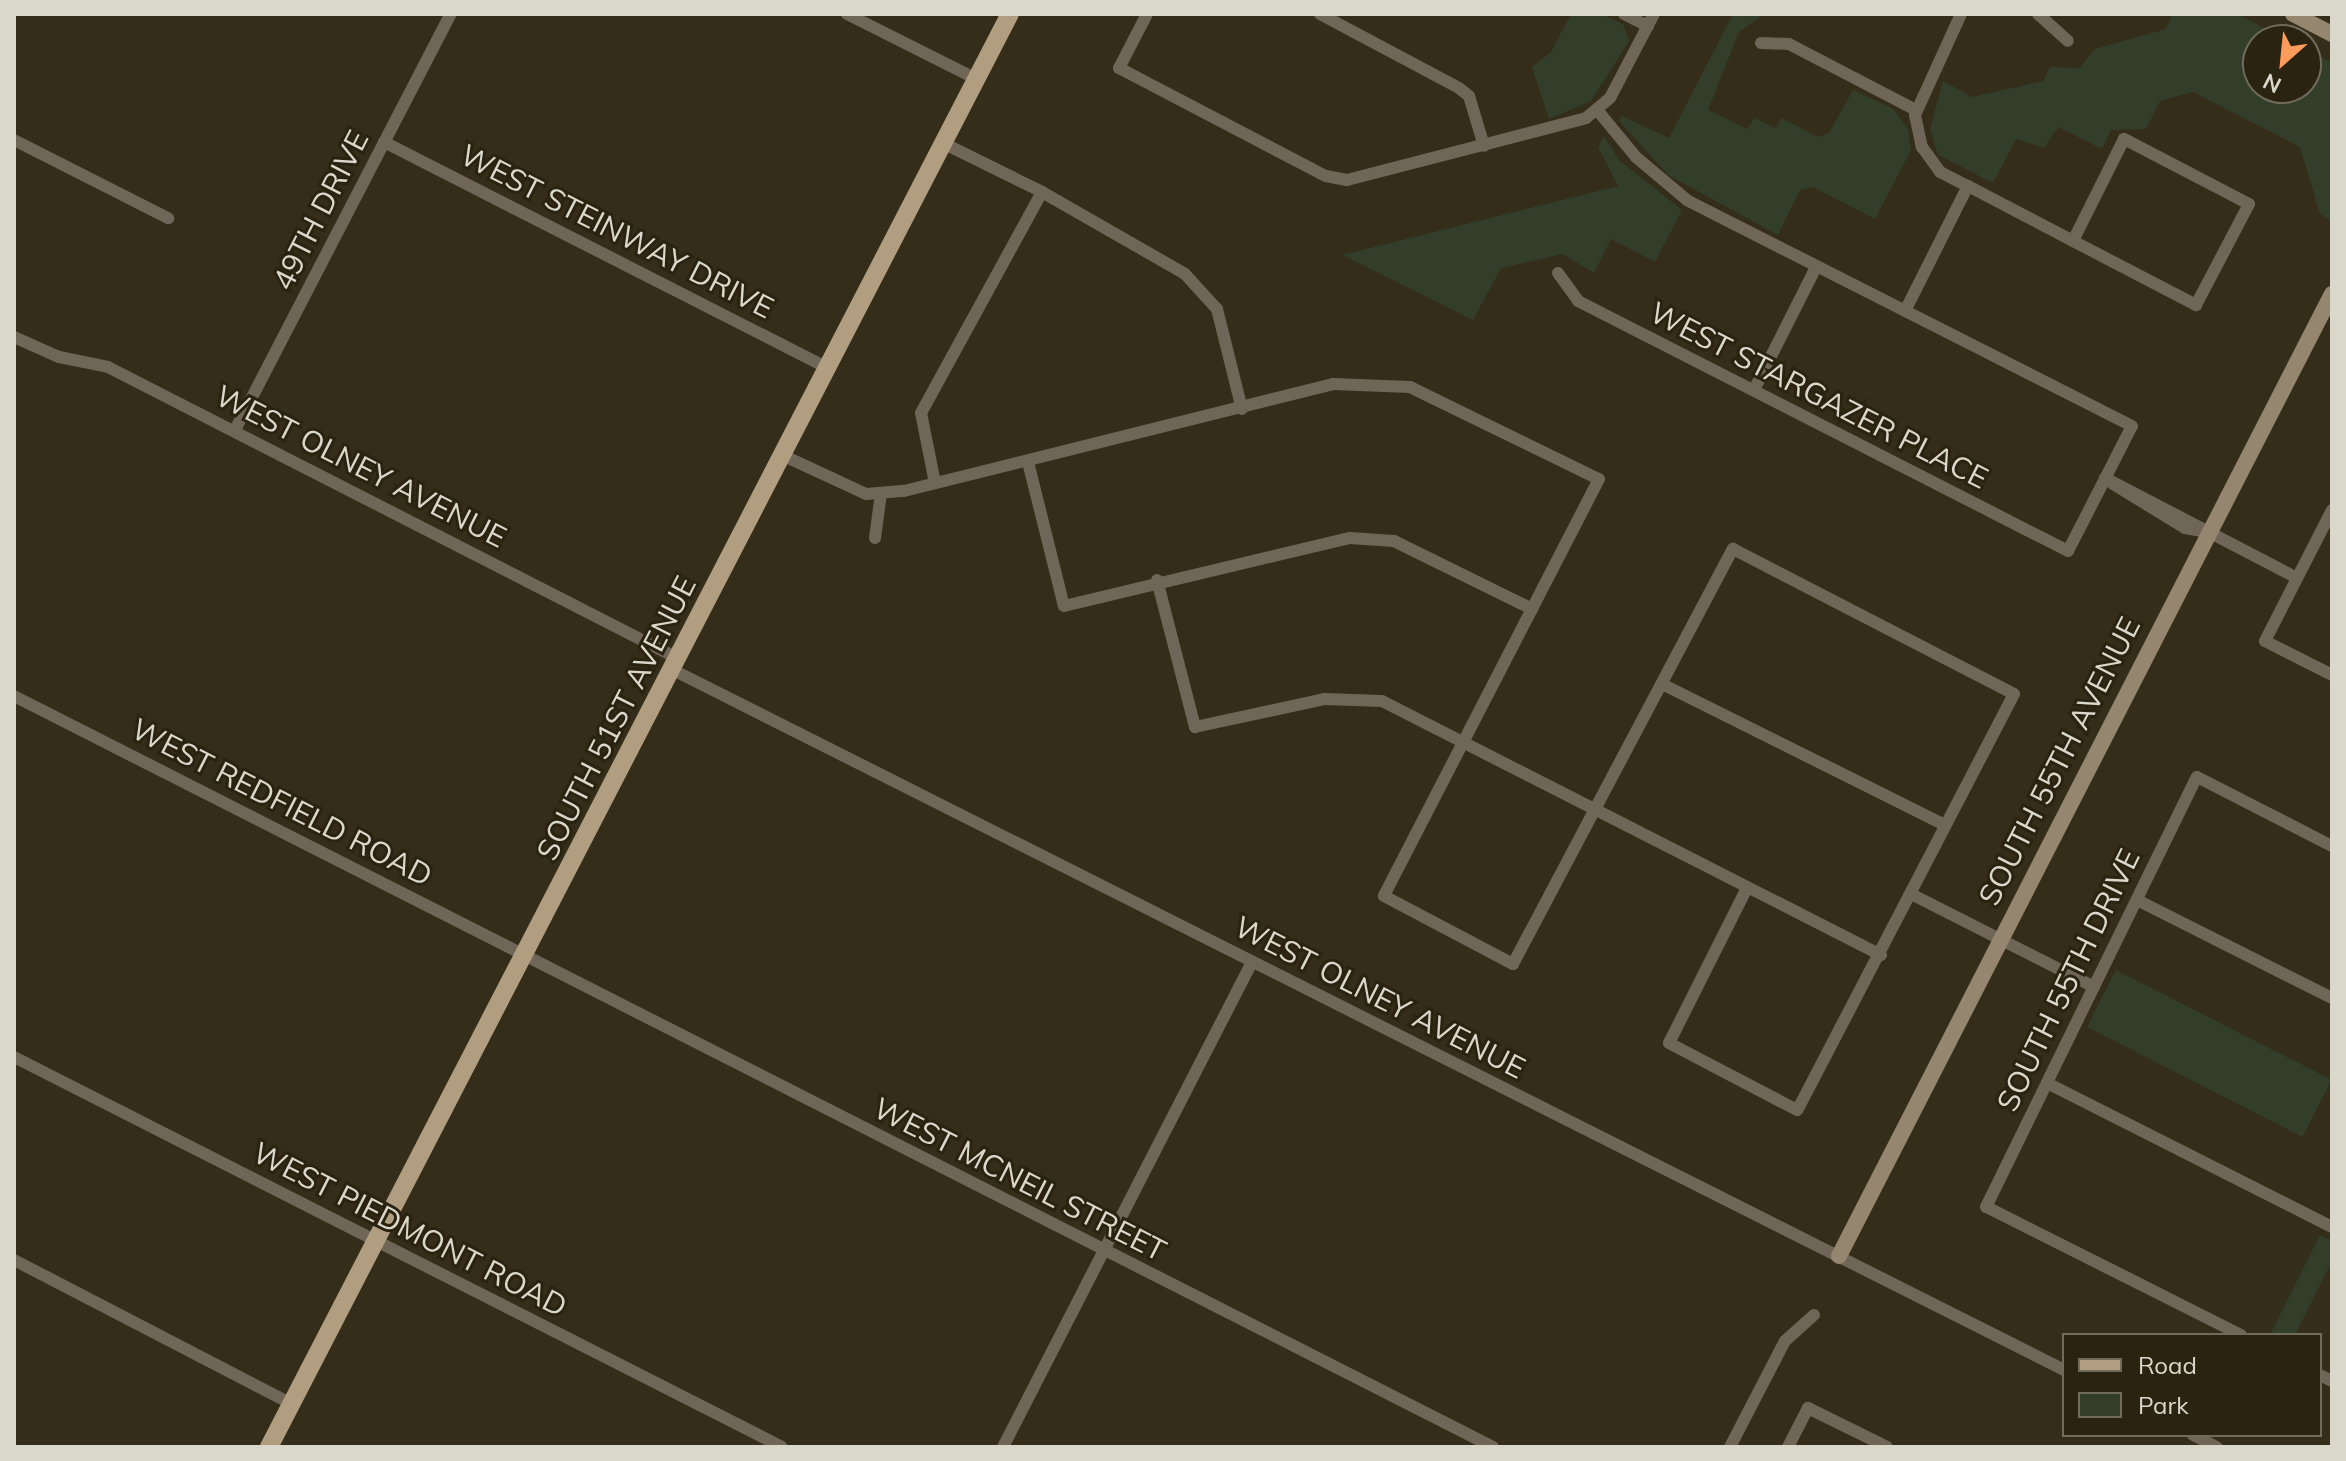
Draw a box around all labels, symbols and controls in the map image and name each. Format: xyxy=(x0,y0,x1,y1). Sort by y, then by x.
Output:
north arrow xyxy=(2242,24,2322,104)
text: N xyxy=(2258,67,2286,100)
street label: 49TH DRIVE xyxy=(264,124,376,296)
street label: WEST STEINWAY DRIVE xyxy=(454,136,780,326)
street label: WEST STARGAZER PLACE xyxy=(1644,294,1994,496)
street label: WEST OLNEY AVENUE xyxy=(210,377,512,555)
street label: SOUTH 51ST AVENUE xyxy=(529,570,703,866)
street label: SOUTH 55TH AVENUE xyxy=(1971,611,2147,911)
street label: WEST REDFIELD ROAD xyxy=(126,711,438,893)
street label: SOUTH 55TH DRIVE xyxy=(1989,843,2147,1117)
street label: WEST OLNEY AVENUE xyxy=(1229,908,1531,1086)
street label: WEST MCNEIL STREET xyxy=(868,1090,1172,1268)
street label: WEST PIEDMONT ROAD xyxy=(247,1134,573,1324)
legend xyxy=(2062,1333,2322,1437)
text: Road xyxy=(2138,1350,2197,1380)
text: Park xyxy=(2138,1390,2189,1420)

